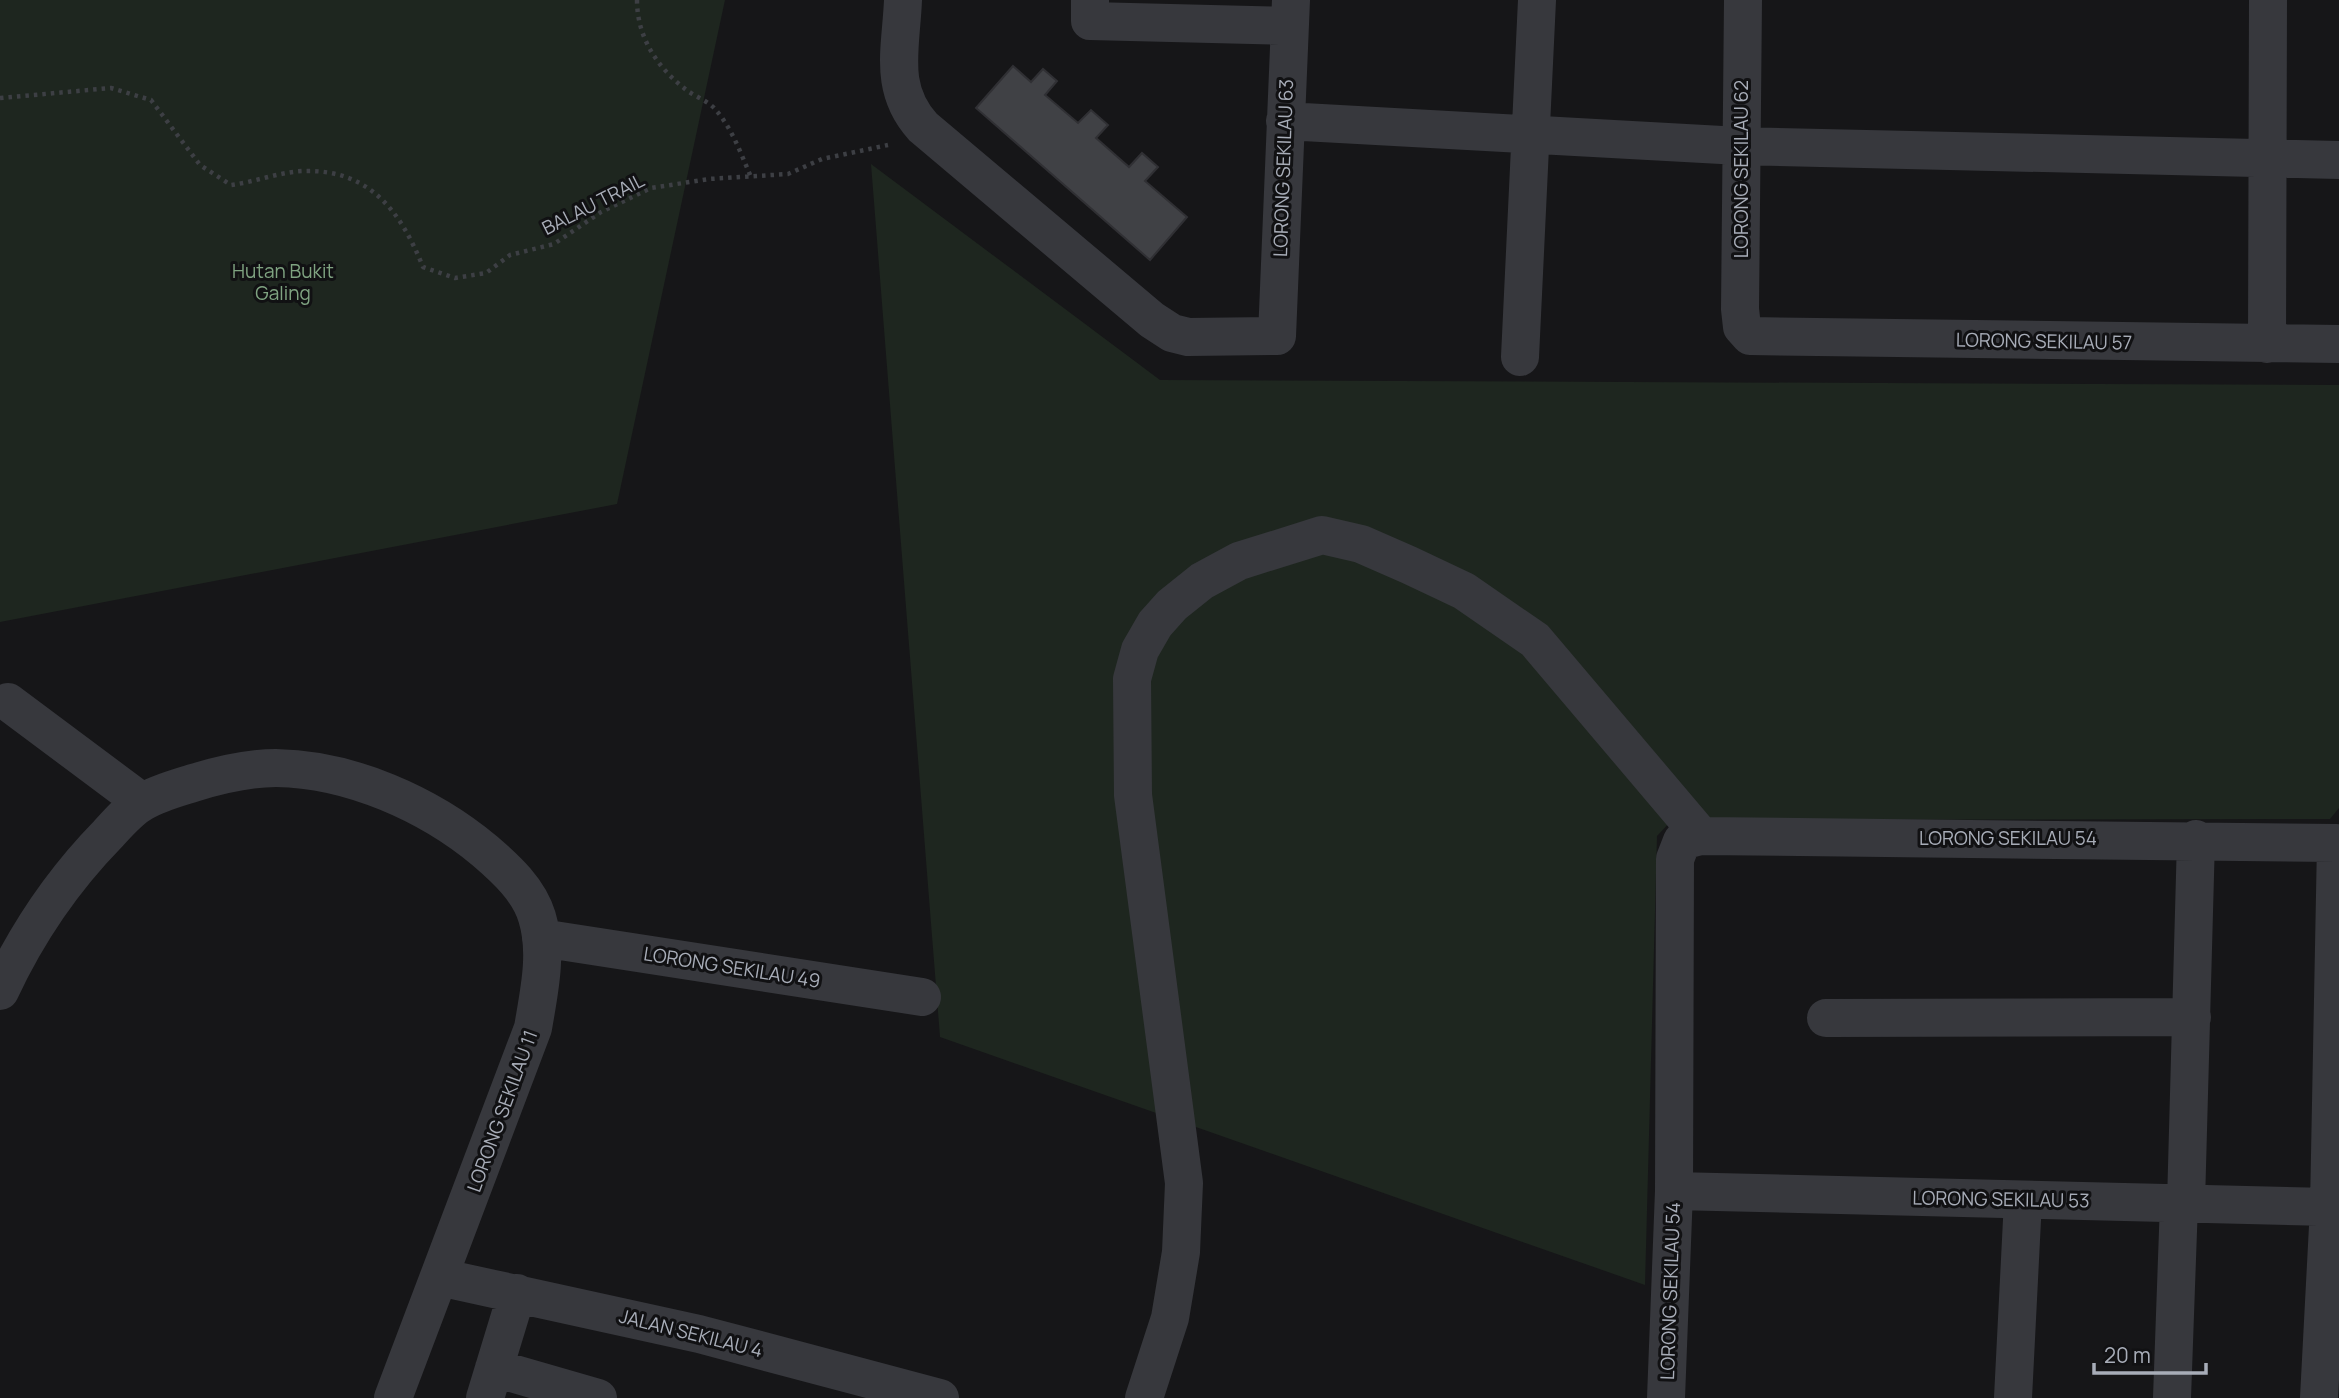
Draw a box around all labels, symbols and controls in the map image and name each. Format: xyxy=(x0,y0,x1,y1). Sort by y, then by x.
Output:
street label: LORONG SEKILAU 63 xyxy=(1267,79,1299,257)
street label: LORONG SEKILAU 62 xyxy=(1728,80,1754,258)
street label: BALAU TRAIL xyxy=(537,167,649,241)
park label: Hutan Bukit Galing xyxy=(232,258,334,306)
street label: LORONG SEKILAU 57 xyxy=(1956,326,2132,356)
street label: LORONG SEKILAU 54 xyxy=(1919,825,2097,851)
street label: LORONG SEKILAU 49 xyxy=(642,940,822,994)
street label: LORONG SEKILAU 11 xyxy=(461,1026,543,1196)
street label: LORONG SEKILAU 53 xyxy=(1912,1184,2090,1214)
street label: LORONG SEKILAU 54 xyxy=(1654,1202,1686,1380)
street label: JALAN SEKILAU 4 xyxy=(617,1303,765,1363)
scale bar xyxy=(2094,1332,2206,1376)
text: 20 m xyxy=(2104,1341,2151,1369)

